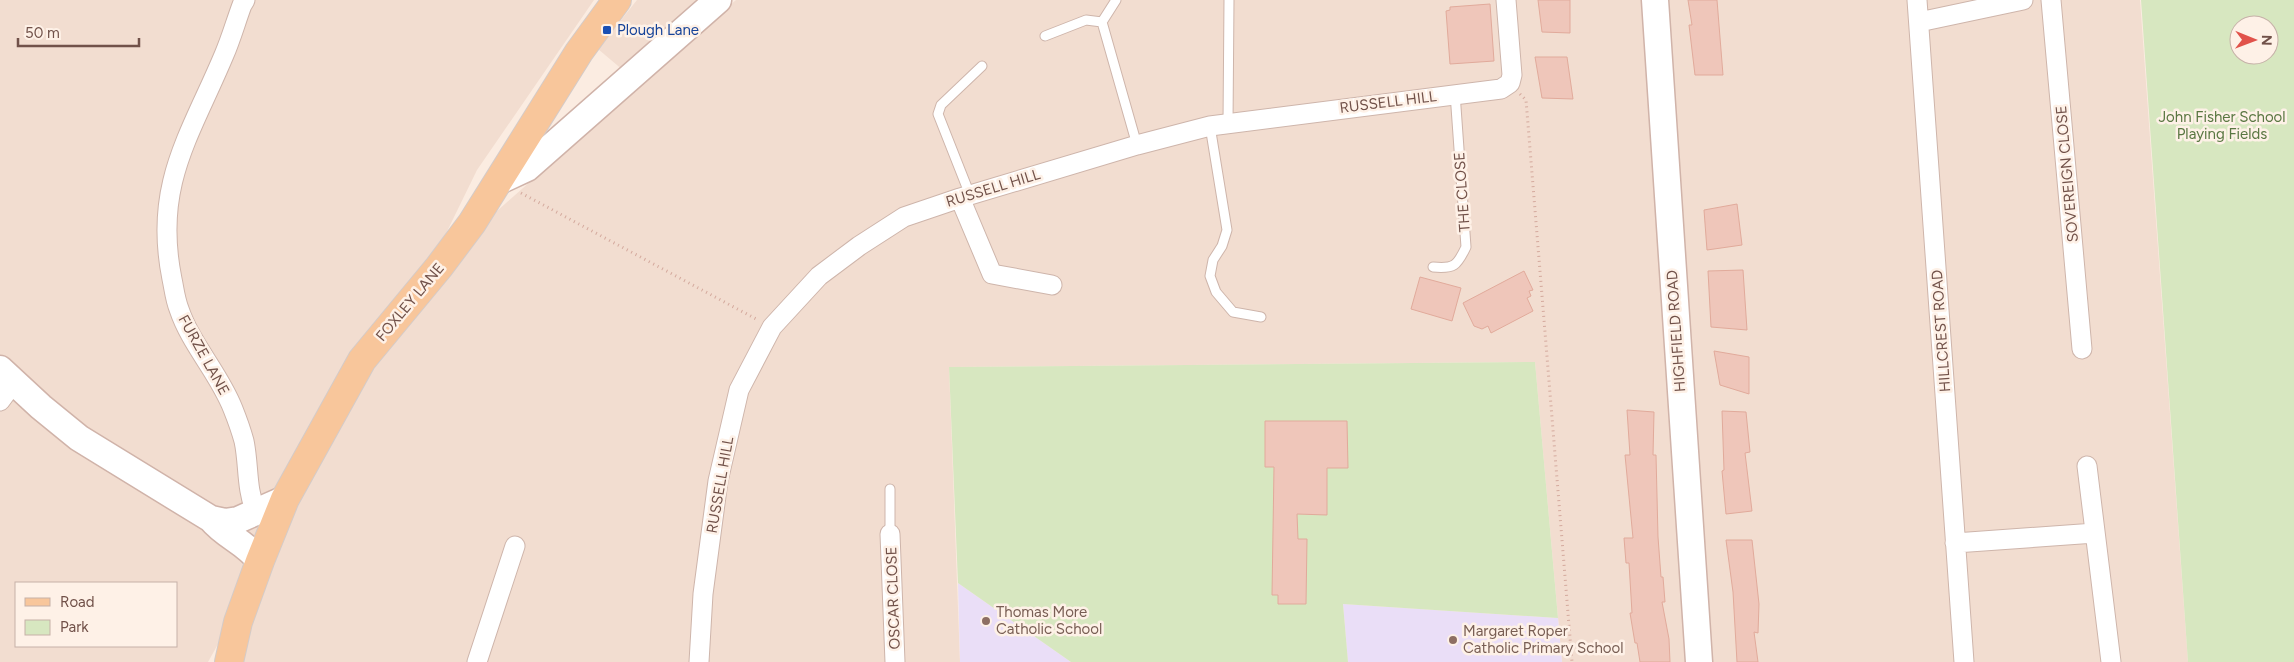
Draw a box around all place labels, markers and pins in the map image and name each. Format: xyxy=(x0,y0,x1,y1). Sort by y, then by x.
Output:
place label: Plough Lane xyxy=(617,21,699,39)
marker: Plough Lane xyxy=(601,24,613,36)
place label: Thomas More Catholic School xyxy=(996,603,1102,638)
marker: Thomas More Catholic School xyxy=(980,615,992,627)
place label: Margaret Roper Catholic Primary School xyxy=(1463,622,1623,657)
marker: Margaret Roper Catholic Primary School xyxy=(1447,634,1459,646)

